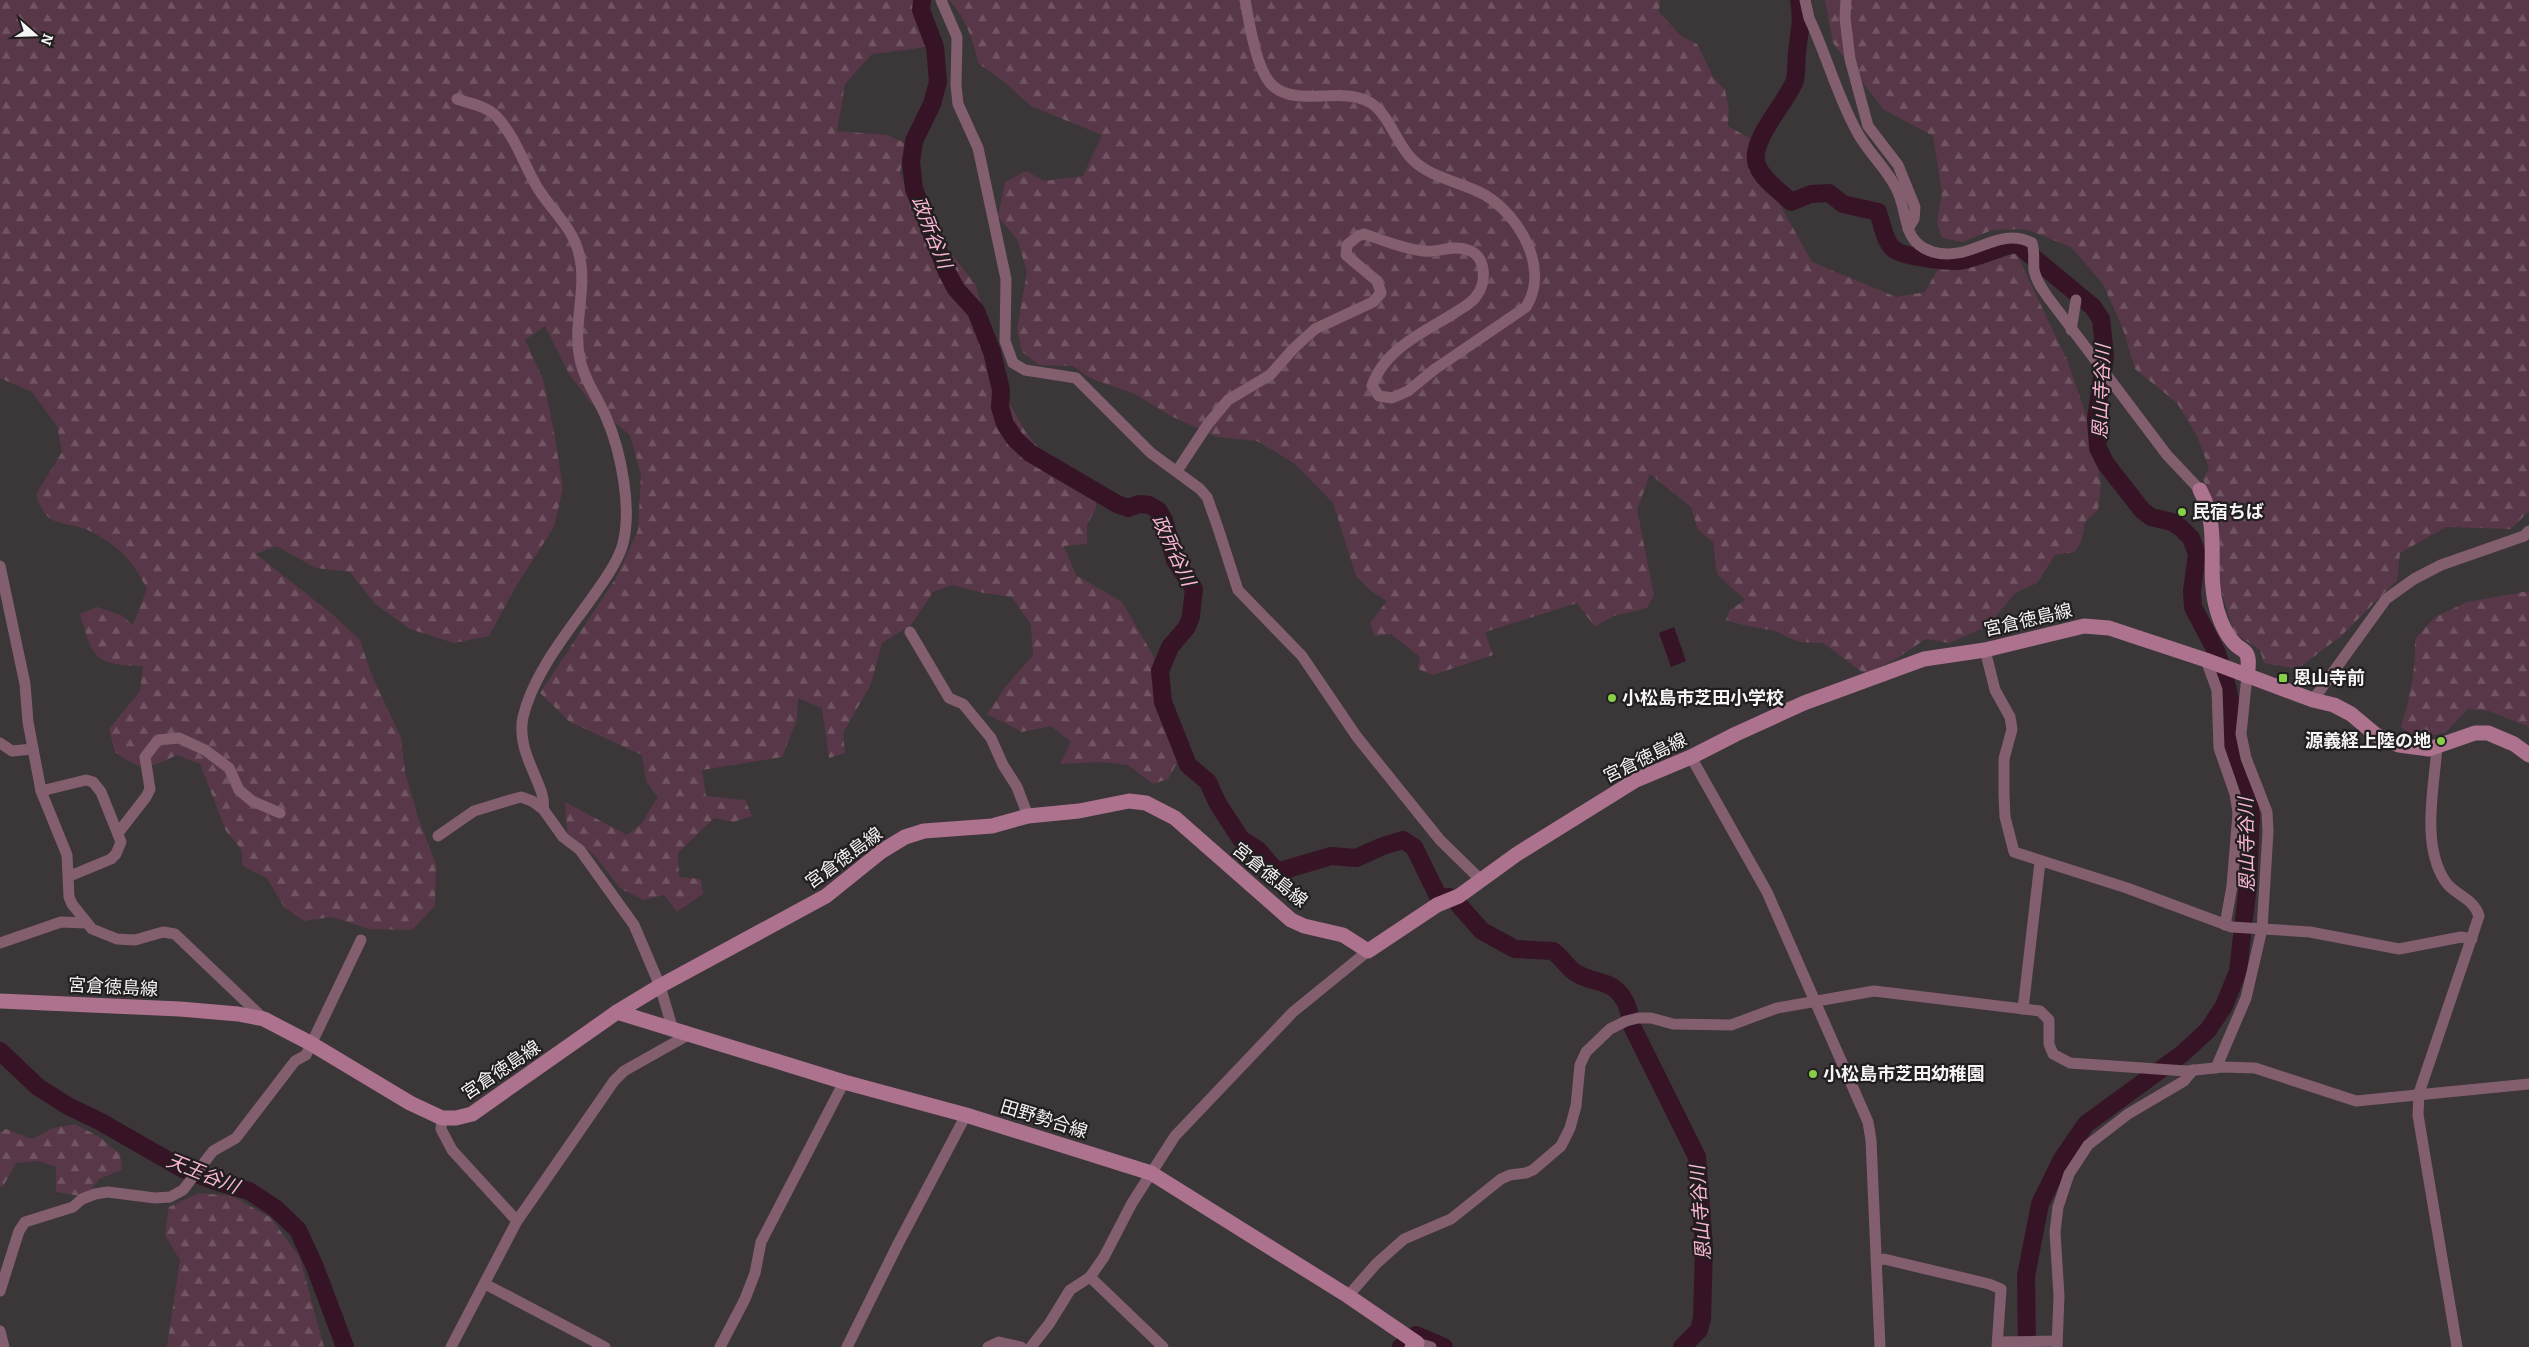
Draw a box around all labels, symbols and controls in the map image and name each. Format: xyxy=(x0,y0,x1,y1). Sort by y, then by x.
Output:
north arrow xyxy=(10,10,60,60)
text: N xyxy=(37,31,57,47)
water label: 政所谷川 xyxy=(907,193,957,274)
water label: 恩山寺谷川 xyxy=(2088,342,2115,440)
place label: 民宿ちば xyxy=(2192,501,2264,523)
marker: 民宿ちば xyxy=(2176,506,2188,518)
water label: 政所谷川 xyxy=(1147,511,1201,591)
street label: 宮倉徳島線 xyxy=(1982,599,2074,641)
place label: 恩山寺前 xyxy=(2293,667,2365,689)
marker: 恩山寺前 xyxy=(2277,672,2289,684)
place label: 小松島市芝田小学校 xyxy=(1622,687,1784,709)
marker: 小松島市芝田小学校 xyxy=(1606,692,1618,704)
street label: 宮倉徳島線 xyxy=(1600,728,1690,788)
place label: 源義経上陸の地 xyxy=(2305,730,2431,752)
marker: 源義経上陸の地 xyxy=(2435,735,2447,747)
water label: 恩山寺谷川 xyxy=(2234,795,2259,893)
street label: 宮倉徳島線 xyxy=(801,823,887,893)
street label: 宮倉徳島線 xyxy=(1228,838,1312,912)
street label: 宮倉徳島線 xyxy=(67,974,159,1000)
street label: 宮倉徳島線 xyxy=(458,1036,544,1104)
place label: 小松島市芝田幼稚園 xyxy=(1823,1063,1985,1085)
marker: 小松島市芝田幼稚園 xyxy=(1807,1068,1819,1080)
street label: 田野勢合線 xyxy=(998,1095,1090,1143)
water label: 天王谷川 xyxy=(163,1149,244,1199)
water label: 恩山寺谷川 xyxy=(1686,1163,1715,1261)

